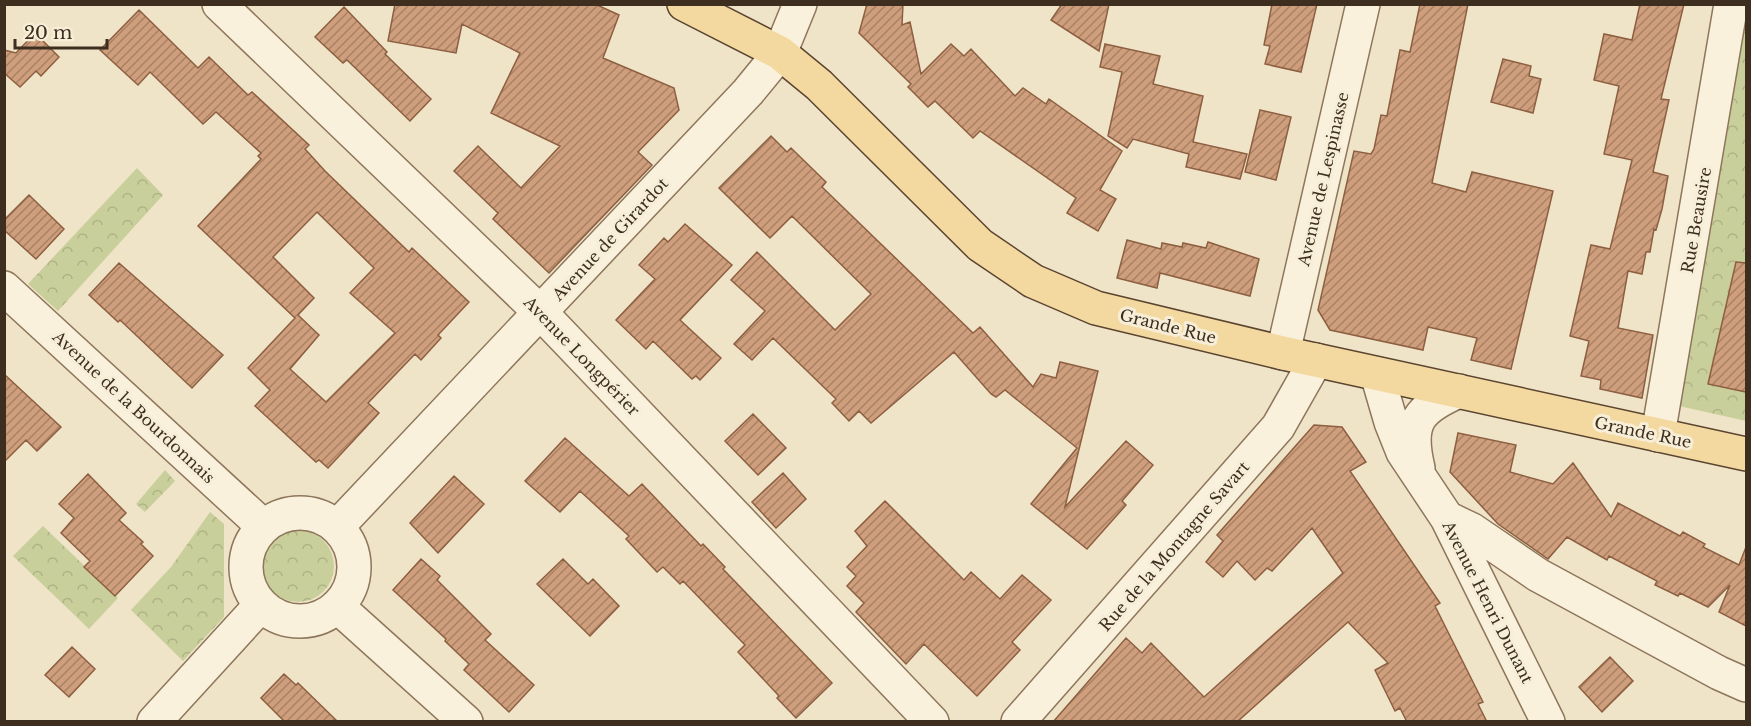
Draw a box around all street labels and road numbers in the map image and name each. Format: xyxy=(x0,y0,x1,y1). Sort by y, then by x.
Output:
street label: Avenue de Lespinasse xyxy=(1293,90,1353,269)
street label: Rue Beausire xyxy=(1677,165,1715,275)
street label: Avenue de Girardot xyxy=(547,173,672,305)
street label: Avenue Longpérier xyxy=(519,291,644,420)
street label: Grande Rue xyxy=(1118,304,1218,348)
street label: Avenue de la Bourdonnais xyxy=(48,326,219,487)
street label: Grande Rue xyxy=(1593,412,1693,452)
street label: Rue de la Montagne Savart xyxy=(1095,457,1253,635)
street label: Avenue Henri Dunant xyxy=(1438,517,1538,687)

